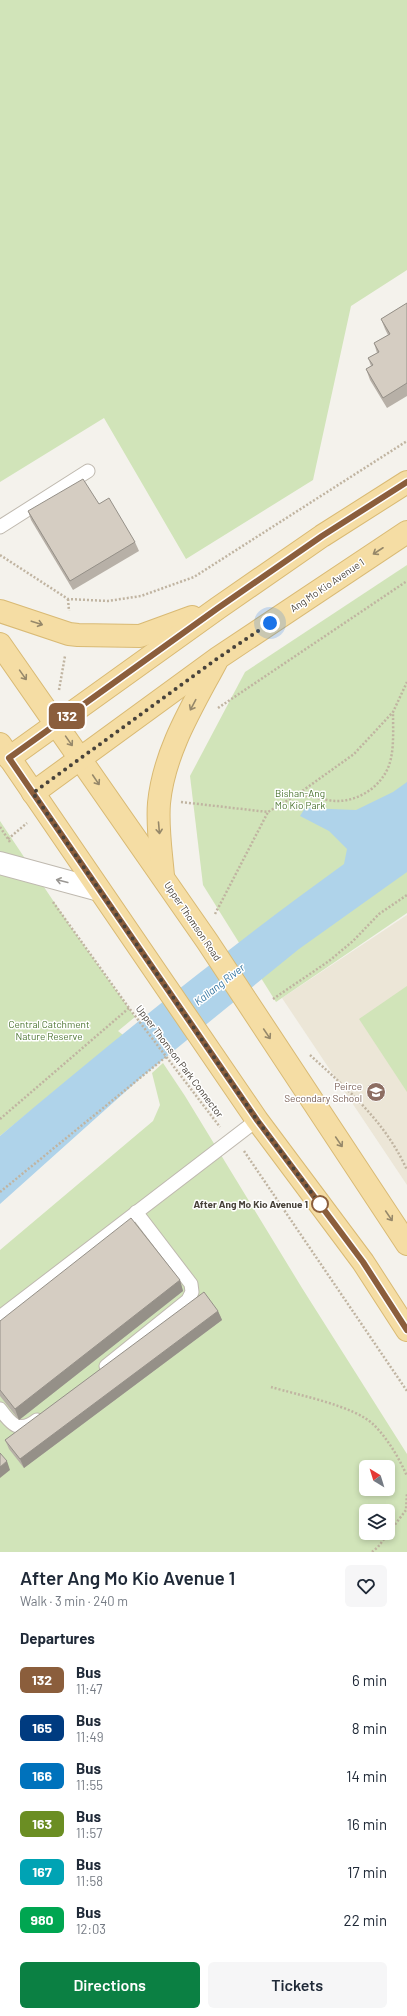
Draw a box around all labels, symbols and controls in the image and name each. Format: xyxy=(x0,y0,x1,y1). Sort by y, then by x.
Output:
one-way arrow xyxy=(372,547,383,555)
street label: Ang Mo Kio Avenue 1 xyxy=(288,556,366,614)
your location xyxy=(260,613,280,633)
one-way arrow xyxy=(30,620,43,627)
one-way arrow xyxy=(19,670,27,681)
one-way arrow xyxy=(189,699,197,711)
line badge: 132 xyxy=(44,703,90,729)
text: 132 xyxy=(57,707,77,724)
one-way arrow xyxy=(65,736,73,747)
one-way arrow xyxy=(92,774,100,785)
park label: Bishan-Ang Mo Kio Park xyxy=(275,787,325,811)
one-way arrow xyxy=(156,821,163,834)
one-way arrow xyxy=(55,876,68,884)
street label: Upper Thomson Road xyxy=(162,879,224,963)
water label: Kallang River xyxy=(191,960,248,1008)
street label: Upper Thomson Park Connector xyxy=(134,1002,226,1120)
park label: Central Catchment Nature Reserve xyxy=(8,1018,90,1042)
one-way arrow xyxy=(263,1028,271,1039)
place label: Peirce Secondary School xyxy=(284,1080,362,1104)
school or university icon: Peirce Secondary School xyxy=(365,1081,387,1103)
one-way arrow xyxy=(335,1136,343,1147)
marker: After Ang Mo Kio Avenue 1 xyxy=(311,1195,329,1213)
place label: After Ang Mo Kio Avenue 1 xyxy=(193,1198,308,1210)
one-way arrow xyxy=(385,1210,393,1222)
north arrow xyxy=(359,1460,395,1496)
map controls xyxy=(359,1460,395,1540)
button: layers xyxy=(359,1504,395,1540)
button: heart xyxy=(345,1565,387,1607)
text: After Ang Mo Kio Avenue 1 xyxy=(20,1566,235,1589)
text: Walk · 3 min · 240 m xyxy=(20,1593,128,1609)
text: Departures xyxy=(20,1629,95,1647)
text: Bus xyxy=(76,1663,101,1681)
text: 132 xyxy=(32,1671,52,1688)
text: 6 min xyxy=(352,1671,387,1689)
text: 11:47 xyxy=(76,1681,102,1697)
text: Bus xyxy=(76,1711,101,1729)
text: 165 xyxy=(32,1719,52,1736)
text: 8 min xyxy=(352,1719,387,1737)
text: 11:49 xyxy=(76,1729,103,1745)
text: Bus xyxy=(76,1759,101,1777)
text: 166 xyxy=(32,1767,52,1784)
text: 14 min xyxy=(346,1767,387,1785)
text: 11:55 xyxy=(76,1777,103,1793)
text: Bus xyxy=(76,1807,101,1825)
text: 163 xyxy=(32,1815,52,1832)
text: 16 min xyxy=(347,1815,387,1833)
text: 11:57 xyxy=(76,1825,102,1841)
text: Bus xyxy=(76,1855,101,1873)
text: 167 xyxy=(32,1863,52,1880)
text: 17 min xyxy=(347,1863,387,1881)
text: 11:58 xyxy=(76,1873,103,1889)
text: Bus xyxy=(76,1903,101,1921)
text: 980 xyxy=(31,1911,54,1928)
text: 22 min xyxy=(344,1911,387,1929)
text: 12:03 xyxy=(76,1921,106,1937)
button: Directions xyxy=(20,1962,200,2008)
button: Tickets xyxy=(208,1962,387,2008)

